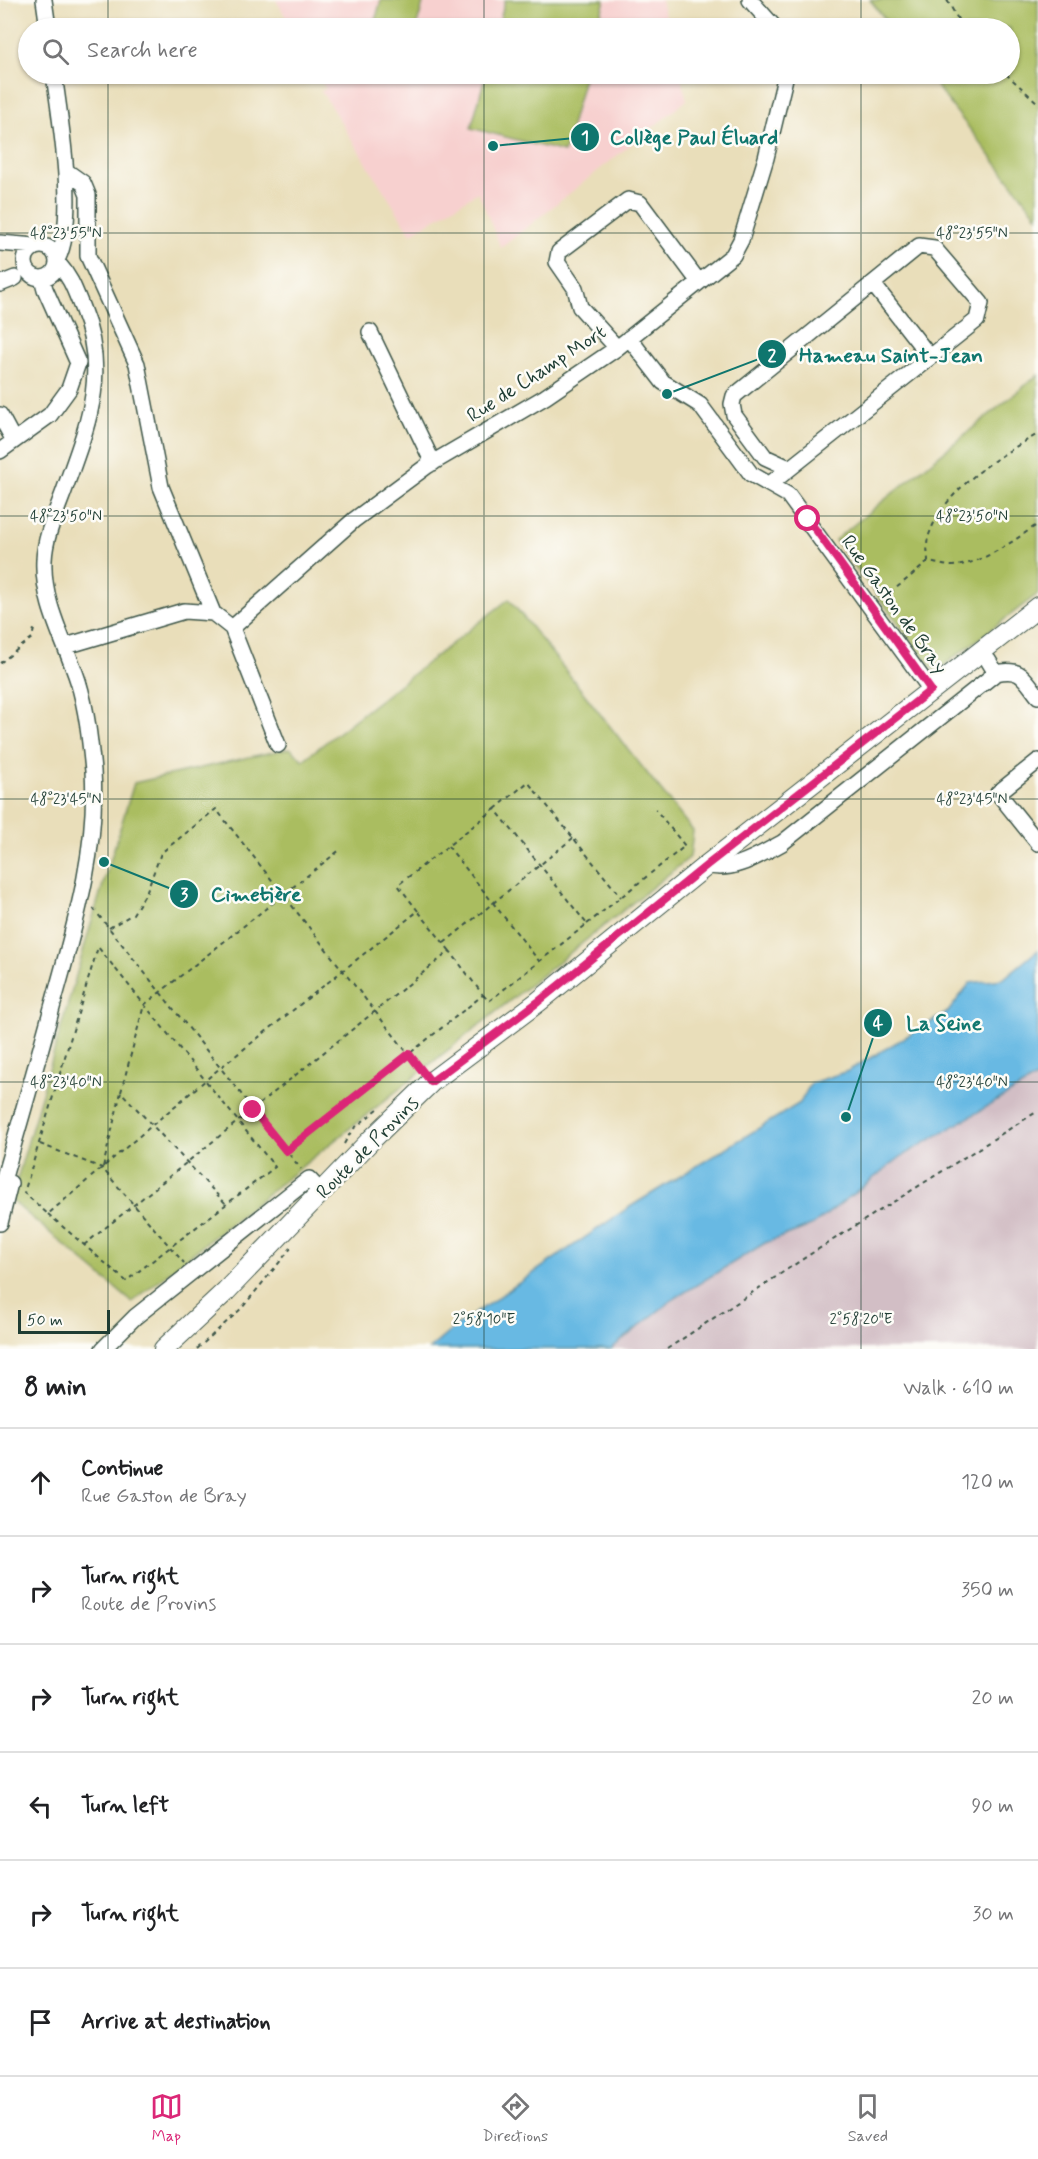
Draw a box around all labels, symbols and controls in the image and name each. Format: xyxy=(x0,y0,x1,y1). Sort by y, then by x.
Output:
search box xyxy=(18,18,1020,84)
icon: search xyxy=(39,35,72,68)
text: Search here xyxy=(87,37,198,65)
callout: Collège Paul Éluard xyxy=(570,117,789,156)
text: Collège Paul Éluard xyxy=(610,124,778,152)
text: 1 xyxy=(581,126,589,150)
text: 48°23'55"N xyxy=(30,224,102,244)
text: 48°23'55"N xyxy=(936,224,1008,244)
street label: Rue de Champ Mort xyxy=(462,319,612,429)
callout: Hameau Saint-Jean xyxy=(757,335,996,374)
text: Hameau Saint-Jean xyxy=(799,342,983,370)
text: 2 xyxy=(768,344,777,368)
route start xyxy=(794,505,820,531)
text: 48°23'50"N xyxy=(30,507,102,527)
text: 48°23'50"N xyxy=(936,507,1008,527)
street label: Rue Gaston de Bray xyxy=(834,530,953,680)
text: 48°23'45"N xyxy=(30,790,102,810)
text: 48°23'45"N xyxy=(936,790,1008,810)
callout: Cimetière xyxy=(169,875,314,914)
text: Cimetière xyxy=(211,881,302,909)
text: 3 xyxy=(180,883,189,907)
callout: La Seine xyxy=(863,1003,994,1042)
text: La Seine xyxy=(906,1010,982,1038)
text: 4 xyxy=(873,1012,884,1036)
text: 48°23'40"N xyxy=(30,1073,102,1093)
text: 48°23'40"N xyxy=(936,1073,1008,1093)
street label: Route de Provins xyxy=(311,1091,426,1206)
route end xyxy=(239,1096,265,1122)
scale bar xyxy=(18,1307,110,1334)
text: 50 m xyxy=(27,1310,63,1331)
text: 2°58'10"E xyxy=(453,1310,515,1330)
text: 2°58'20"E xyxy=(830,1310,893,1330)
text: 8 min xyxy=(24,1371,87,1405)
text: Walk · 610 m xyxy=(903,1375,1014,1402)
text: Continue xyxy=(81,1455,163,1483)
icon: ahead xyxy=(24,1466,57,1499)
text: 120 m xyxy=(961,1469,1014,1496)
text: Rue Gaston de Bray xyxy=(81,1483,247,1510)
text: Turn right xyxy=(81,1563,179,1591)
icon: right xyxy=(24,1574,57,1607)
text: 350 m xyxy=(961,1577,1014,1604)
text: Route de Provins xyxy=(81,1591,216,1618)
icon: right xyxy=(24,1682,57,1715)
text: Turn right xyxy=(81,1684,179,1712)
text: 20 m xyxy=(971,1685,1014,1712)
icon: left xyxy=(24,1790,57,1823)
text: Turn left xyxy=(81,1792,169,1820)
text: 90 m xyxy=(971,1793,1014,1820)
icon: right xyxy=(24,1898,57,1931)
text: Turn right xyxy=(81,1900,179,1928)
text: 30 m xyxy=(972,1901,1014,1928)
icon: arrive xyxy=(24,2006,57,2039)
text: Arrive at destination xyxy=(81,2008,271,2036)
tab: Map xyxy=(150,2090,183,2147)
tab: Directions xyxy=(482,2090,548,2147)
tab: Saved xyxy=(848,2090,888,2147)

